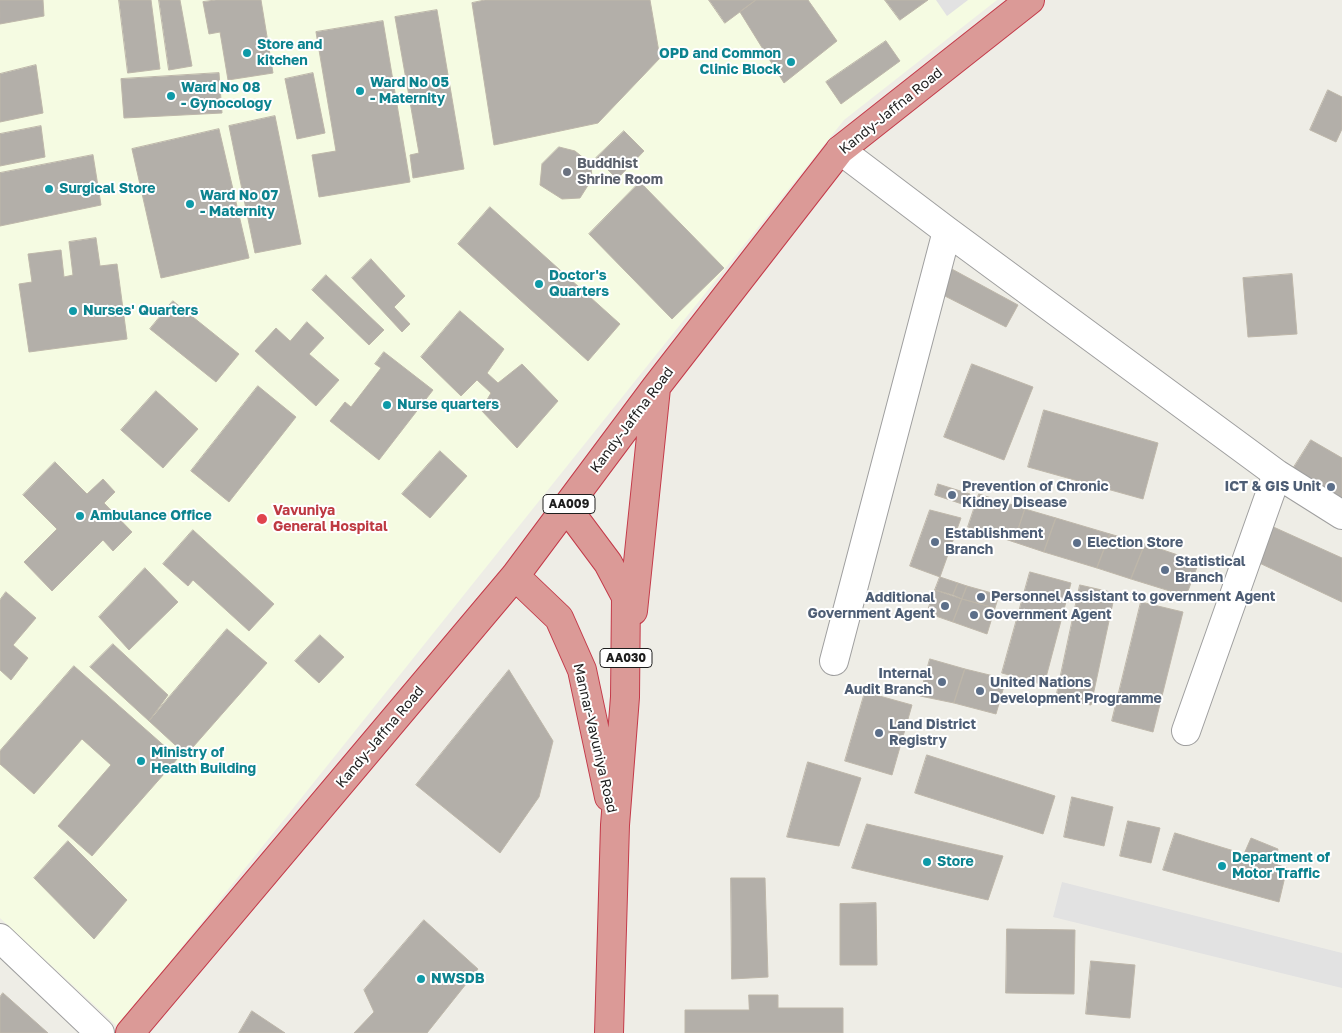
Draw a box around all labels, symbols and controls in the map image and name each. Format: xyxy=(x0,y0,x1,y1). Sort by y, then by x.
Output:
place label: Store and kitchen xyxy=(257,37,322,70)
place label: OPD and Common Clinic Block xyxy=(659,46,781,78)
marker: Store and kitchen xyxy=(241,47,253,59)
marker: OPD and Common Clinic Block xyxy=(785,56,797,68)
street label: Kandy-Jaffna Road xyxy=(836,64,946,158)
place label: Ward No 05 - Maternity xyxy=(370,75,449,108)
place label: Ward No 08 - Gynocology xyxy=(181,80,272,112)
marker: Ward No 05 - Maternity xyxy=(354,85,366,97)
marker: Ward No 08 - Gynocology xyxy=(165,90,177,102)
place label: Buddhist Shrine Room xyxy=(577,156,663,188)
marker: Buddhist Shrine Room xyxy=(561,166,573,178)
place label: Surgical Store xyxy=(59,181,156,197)
marker: Surgical Store xyxy=(43,183,55,195)
place label: Ward No 07 - Maternity xyxy=(200,188,278,220)
marker: Ward No 07 - Maternity xyxy=(184,198,196,210)
place label: Doctor's Quarters xyxy=(549,268,609,300)
marker: Doctor's Quarters xyxy=(533,278,545,290)
place label: Nurses' Quarters xyxy=(83,303,198,319)
marker: Nurses' Quarters xyxy=(67,305,79,317)
street label: Kandy-Jaffna Road xyxy=(587,364,677,476)
place label: Nurse quarters xyxy=(397,397,499,413)
marker: Nurse quarters xyxy=(381,399,393,411)
place label: Prevention of Chronic Kidney Disease xyxy=(962,479,1109,512)
place label: ICT & GIS Unit xyxy=(1224,479,1321,495)
marker: ICT & GIS Unit xyxy=(1325,481,1337,493)
marker: Prevention of Chronic Kidney Disease xyxy=(946,489,958,501)
road number: AA009 xyxy=(543,494,595,514)
place label: Vavuniya General Hospital xyxy=(273,503,388,536)
place label: Ambulance Office xyxy=(90,508,212,524)
marker: Ambulance Office xyxy=(74,510,86,522)
marker: Vavuniya General Hospital xyxy=(255,512,269,526)
place label: Establishment Branch xyxy=(945,526,1043,558)
place label: Election Store xyxy=(1087,535,1183,551)
marker: Establishment Branch xyxy=(929,536,941,548)
marker: Election Store xyxy=(1071,537,1083,549)
place label: Statistical Branch xyxy=(1175,554,1245,586)
marker: Statistical Branch xyxy=(1159,564,1171,576)
place label: Personnel Assistant to government Agent xyxy=(991,589,1275,605)
place label: Additional Government Agent xyxy=(807,590,935,622)
marker: Personnel Assistant to government Agent xyxy=(975,591,987,603)
marker: Additional Government Agent xyxy=(939,600,951,612)
place label: Government Agent xyxy=(984,607,1112,623)
marker: Government Agent xyxy=(968,609,980,621)
road number: AA030 xyxy=(600,648,652,668)
street label: Mannar-Vavuniya Road xyxy=(570,662,620,814)
place label: Internal Audit Branch xyxy=(844,666,932,699)
place label: United Nations Development Programme xyxy=(990,675,1162,708)
marker: Internal Audit Branch xyxy=(936,676,948,688)
street label: Kandy-Jaffna Road xyxy=(332,683,428,791)
marker: United Nations Development Programme xyxy=(974,685,986,697)
place label: Land District Registry xyxy=(889,717,976,750)
marker: Land District Registry xyxy=(873,727,885,739)
place label: Ministry of Health Building xyxy=(151,745,256,778)
marker: Ministry of Health Building xyxy=(135,755,147,767)
place label: Department of Motor Traffic xyxy=(1232,850,1330,882)
place label: Store xyxy=(937,854,974,870)
marker: Store xyxy=(921,856,933,868)
marker: Department of Motor Traffic xyxy=(1216,860,1228,872)
place label: NWSDB xyxy=(431,971,485,987)
marker: NWSDB xyxy=(415,973,427,985)

